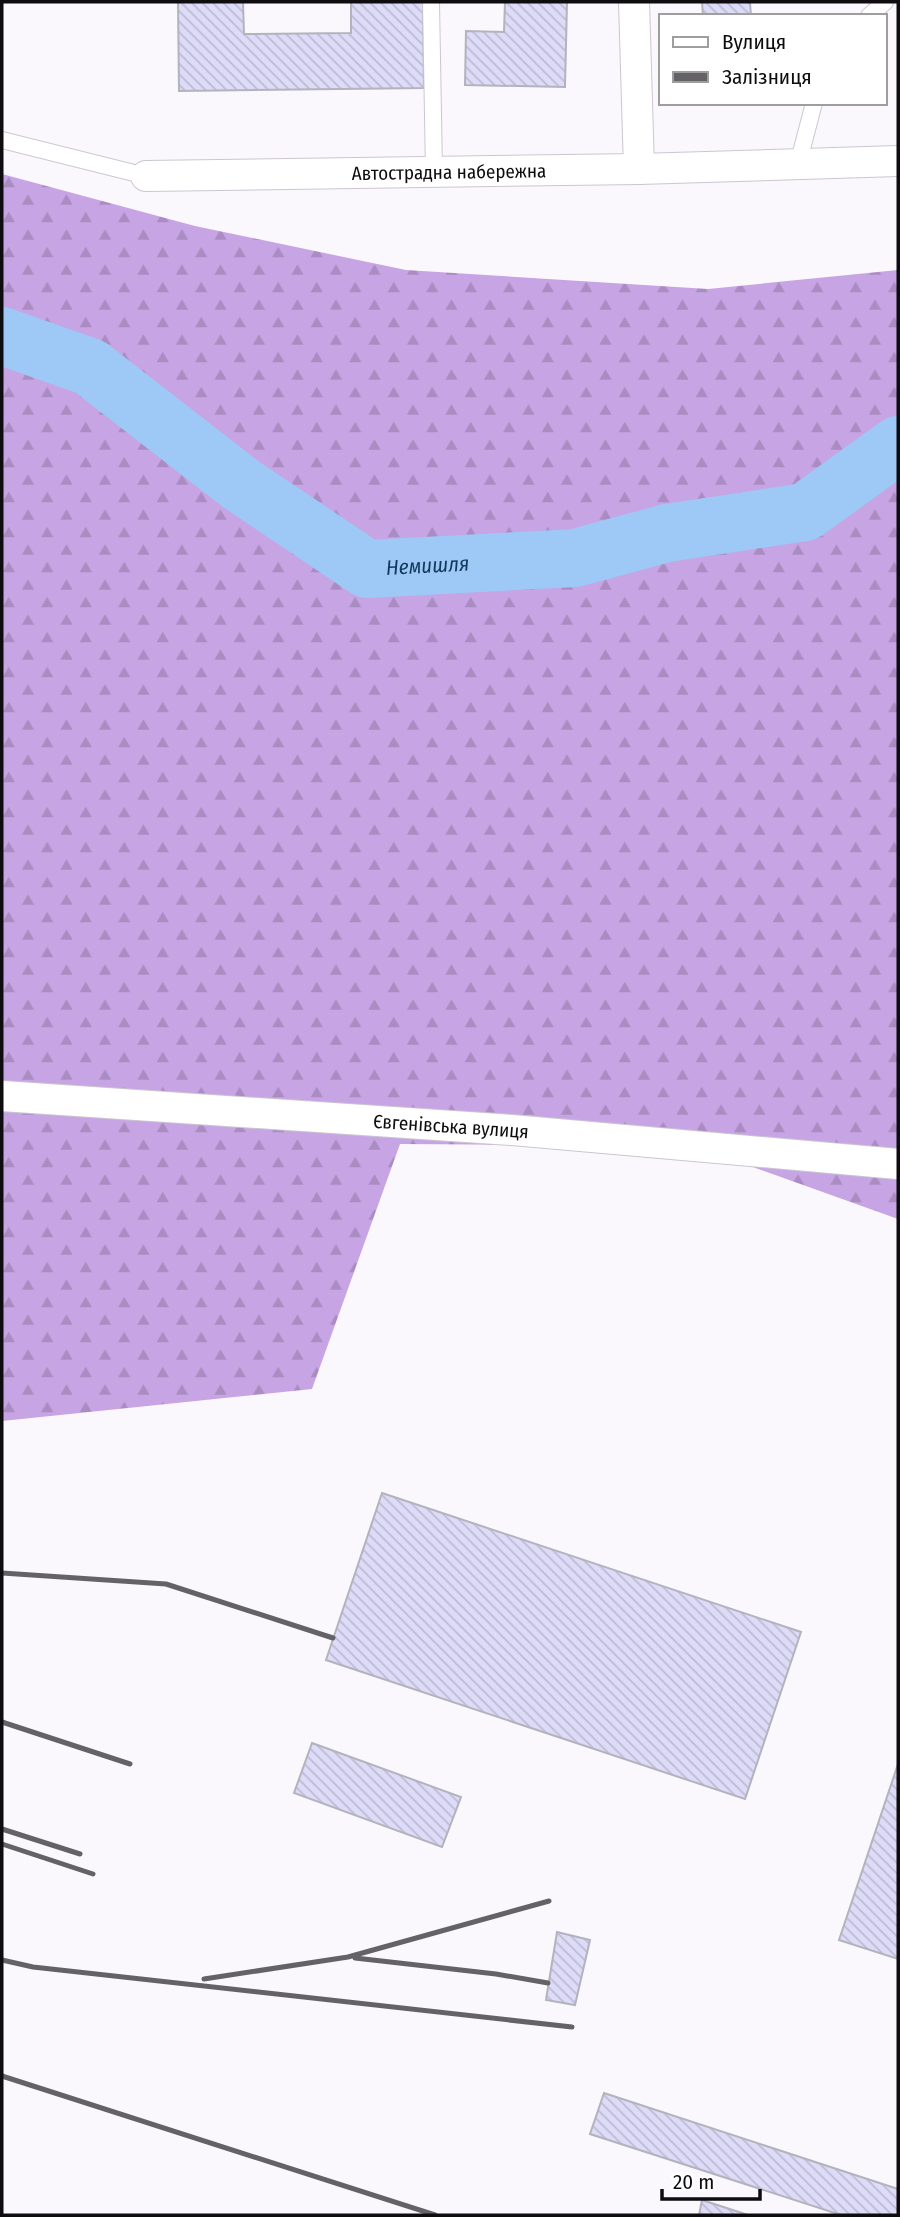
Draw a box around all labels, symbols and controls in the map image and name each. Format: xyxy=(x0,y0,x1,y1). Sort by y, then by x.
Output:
legend xyxy=(659,14,886,105)
text: Вулиця xyxy=(722,29,786,55)
text: Залізниця xyxy=(722,64,812,90)
street label: Автострадна набережна xyxy=(351,159,546,185)
water label: Немишля xyxy=(385,551,470,581)
street label: Євгенівська вулиця xyxy=(372,1109,530,1143)
scale bar xyxy=(662,2158,760,2202)
text: 20 m xyxy=(673,2169,714,2195)

